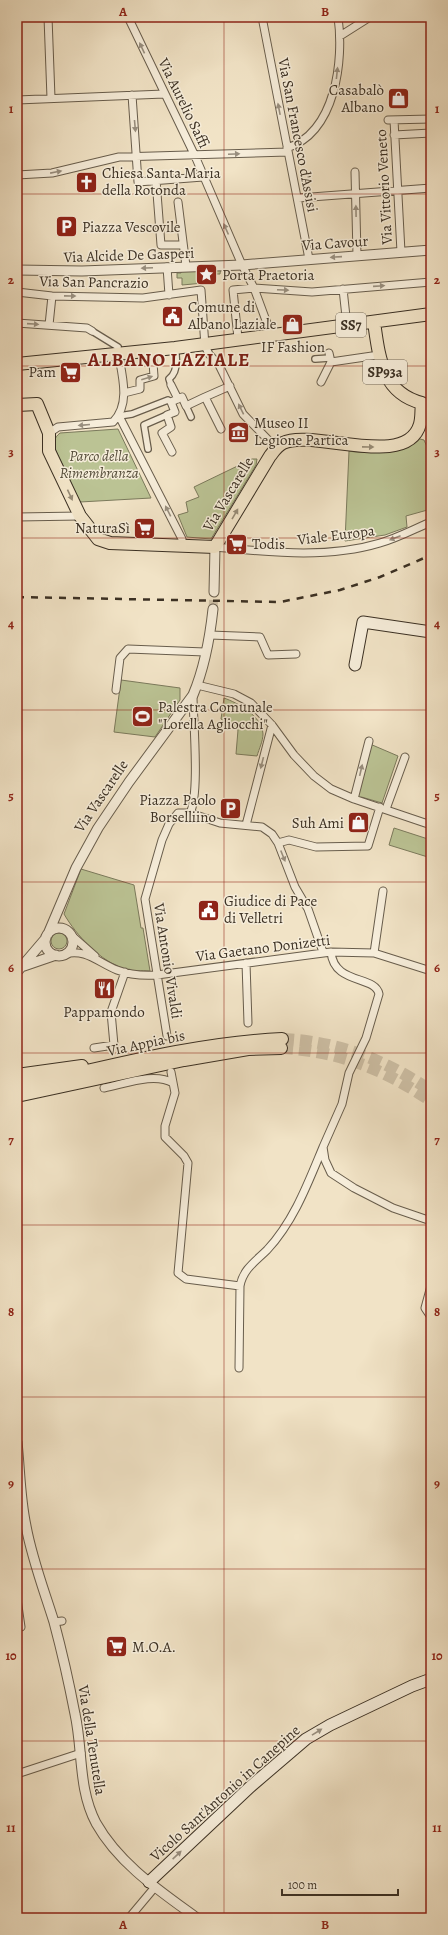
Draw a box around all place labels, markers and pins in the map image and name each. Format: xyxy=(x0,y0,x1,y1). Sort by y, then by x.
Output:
place label: Casabalò Albano xyxy=(329,80,384,117)
shop icon: Casabalò Albano xyxy=(386,86,412,112)
place label: Chiesa Santa Maria della Rotonda xyxy=(102,163,221,200)
church icon: Chiesa Santa Maria della Rotonda xyxy=(74,169,100,195)
parking icon: Piazza Vescovile xyxy=(54,214,80,240)
place label: Piazza Vescovile xyxy=(82,217,181,237)
place icon: Porta Praetoria xyxy=(193,262,219,288)
place label: Porta Praetoria xyxy=(222,265,315,285)
place label: Comune di Albano Laziale xyxy=(187,297,277,334)
public building icon: Comune di Albano Laziale xyxy=(160,303,186,329)
shop icon: IF Fashion xyxy=(280,311,306,337)
place label: IF Fashion xyxy=(261,337,325,357)
supermarket icon: Pam xyxy=(58,359,84,385)
place label: Pam xyxy=(29,362,57,382)
place label: Museo II Legione Partica xyxy=(254,413,348,450)
museum icon: Museo II Legione Partica xyxy=(225,419,251,445)
supermarket icon: NaturaSì xyxy=(132,515,158,541)
place label: NaturaSì xyxy=(75,518,130,538)
supermarket icon: Todis xyxy=(224,531,250,557)
place label: Todis xyxy=(252,534,285,554)
place label: Palestra Comunale "Lorella Agliocchi" xyxy=(158,697,273,734)
sports icon: Palestra Comunale "Lorella Agliocchi" xyxy=(130,703,156,729)
place label: Piazza Paolo Borselliino xyxy=(139,790,216,827)
parking icon: Piazza Paolo Borselliino xyxy=(218,796,244,822)
shop icon: Suh Ami xyxy=(346,810,372,836)
place label: Suh Ami xyxy=(292,813,344,833)
place label: Giudice di Pace di Velletri xyxy=(224,891,318,928)
public building icon: Giudice di Pace di Velletri xyxy=(196,897,222,923)
restaurant icon: Pappamondo xyxy=(91,976,117,1002)
place label: Pappamondo xyxy=(63,1002,145,1022)
supermarket icon: M.O.A. xyxy=(104,1634,130,1660)
place label: M.O.A. xyxy=(132,1637,176,1657)

